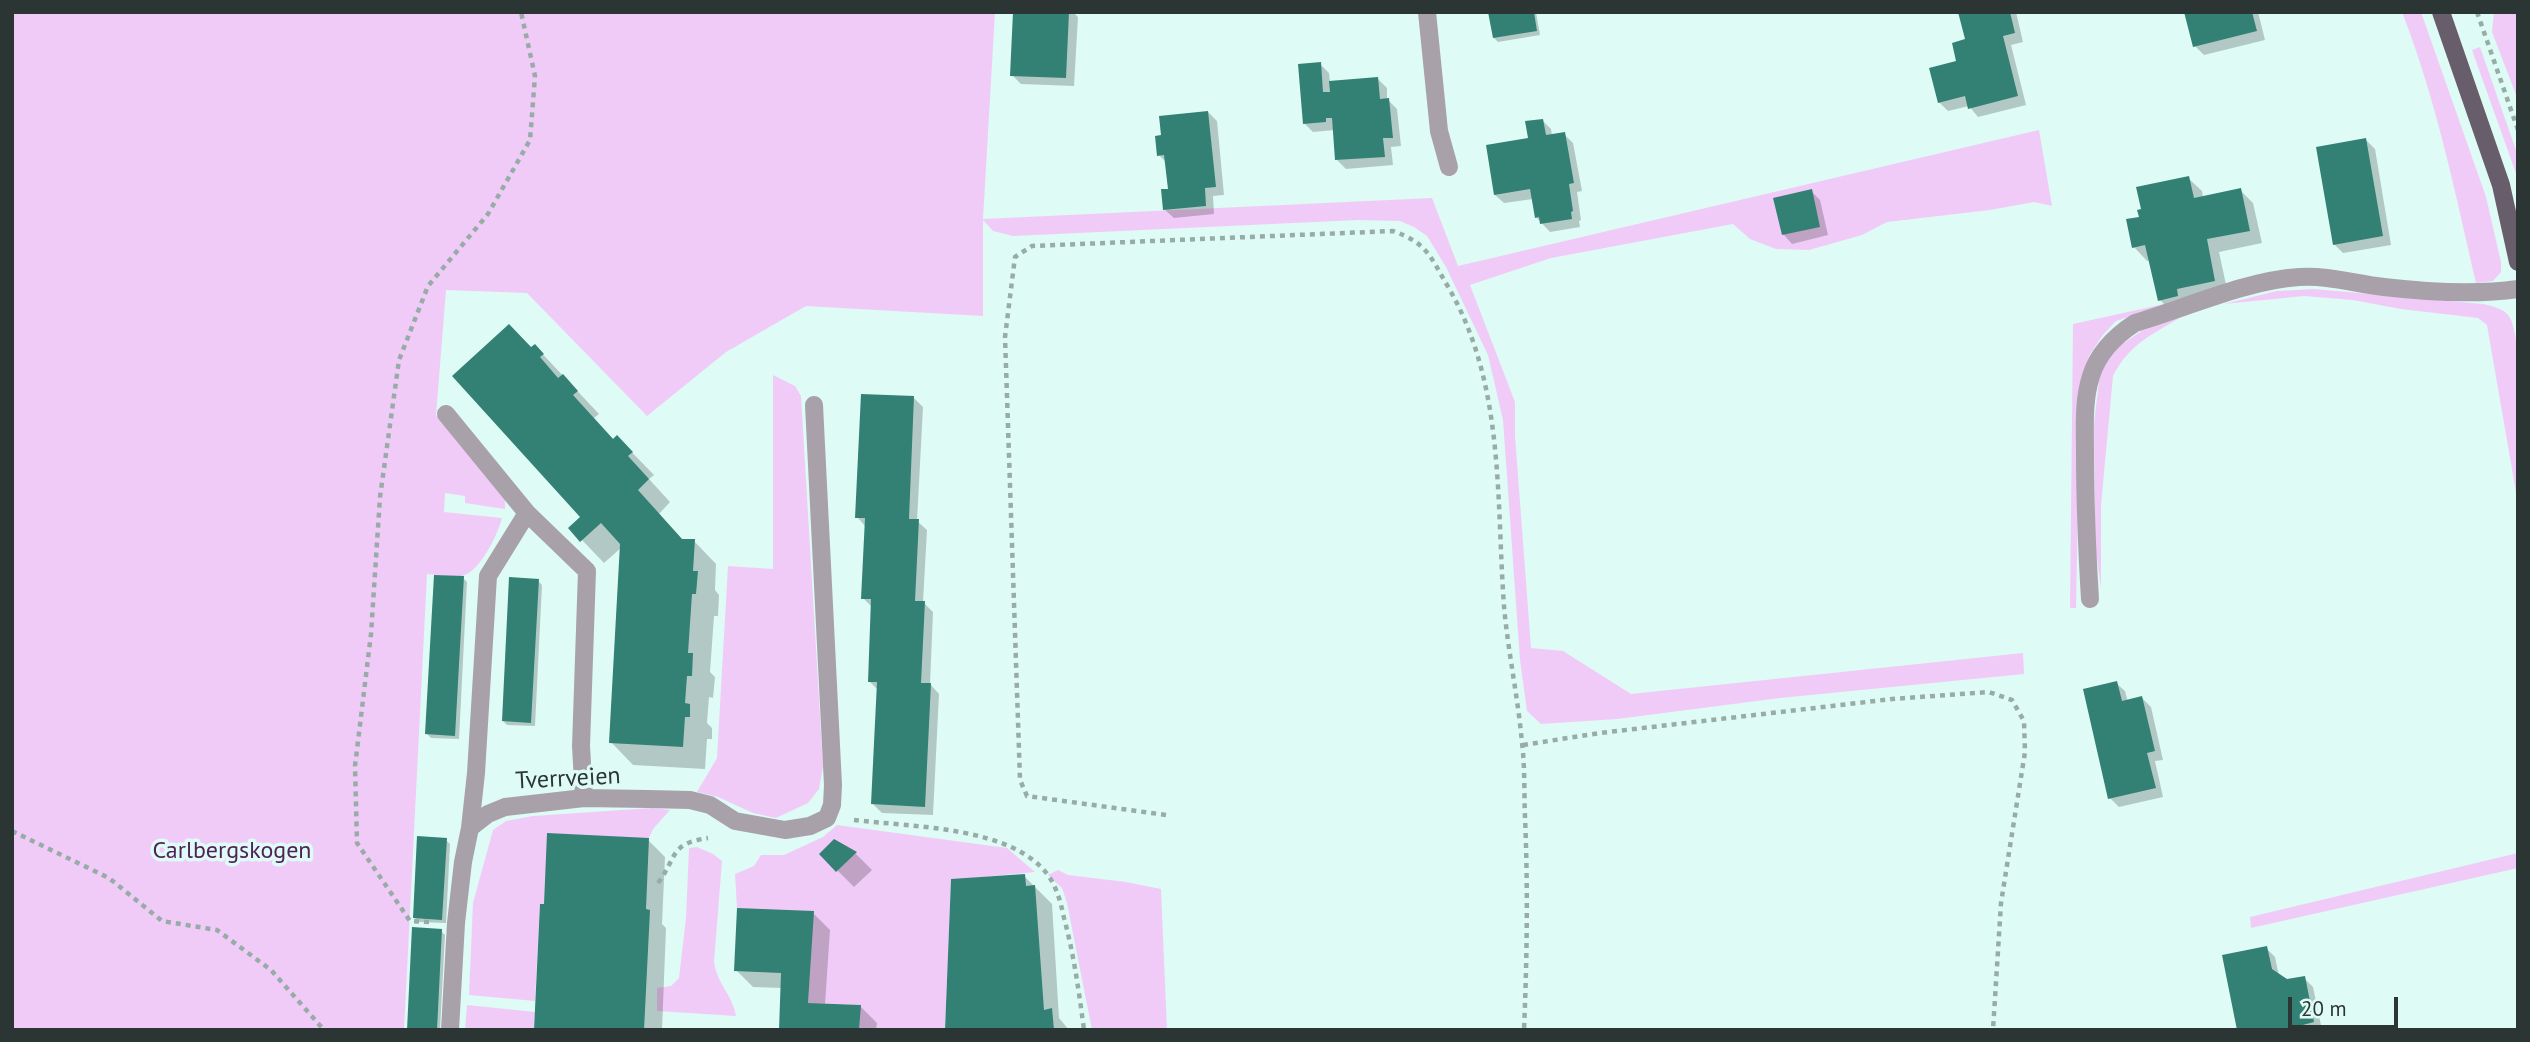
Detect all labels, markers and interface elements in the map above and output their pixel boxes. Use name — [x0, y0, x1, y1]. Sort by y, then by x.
street label: Tverrveien — [515, 762, 621, 796]
park label: Carlbergskogen — [153, 837, 311, 865]
scale bar — [2292, 982, 2402, 1026]
text: 20 m — [2301, 995, 2347, 1022]

